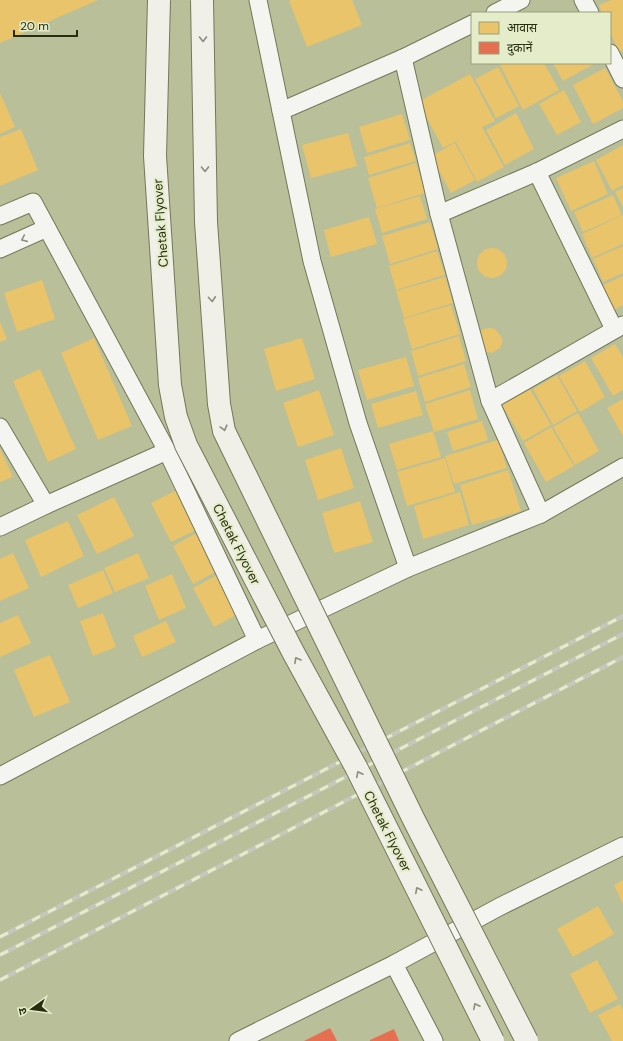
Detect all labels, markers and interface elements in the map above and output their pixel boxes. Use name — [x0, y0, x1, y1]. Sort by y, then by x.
scale bar — [14, 12, 77, 38]
legend — [471, 12, 611, 64]
text: 20 m — [20, 18, 49, 34]
text: आवास — [507, 20, 538, 36]
one-way arrow — [199, 36, 207, 42]
text: दुकानें — [507, 40, 533, 56]
one-way arrow — [201, 166, 209, 172]
street label: Chetak Flyover — [149, 178, 172, 268]
one-way arrow — [20, 234, 28, 242]
one-way arrow — [207, 296, 216, 302]
one-way arrow — [219, 424, 228, 431]
street label: Chetak Flyover — [209, 501, 264, 588]
one-way arrow — [294, 656, 302, 664]
one-way arrow — [356, 771, 364, 778]
street label: Chetak Flyover — [360, 788, 415, 875]
one-way arrow — [415, 887, 423, 894]
north arrow — [12, 989, 52, 1029]
one-way arrow — [473, 1003, 481, 1010]
text: उ — [15, 1006, 30, 1016]

